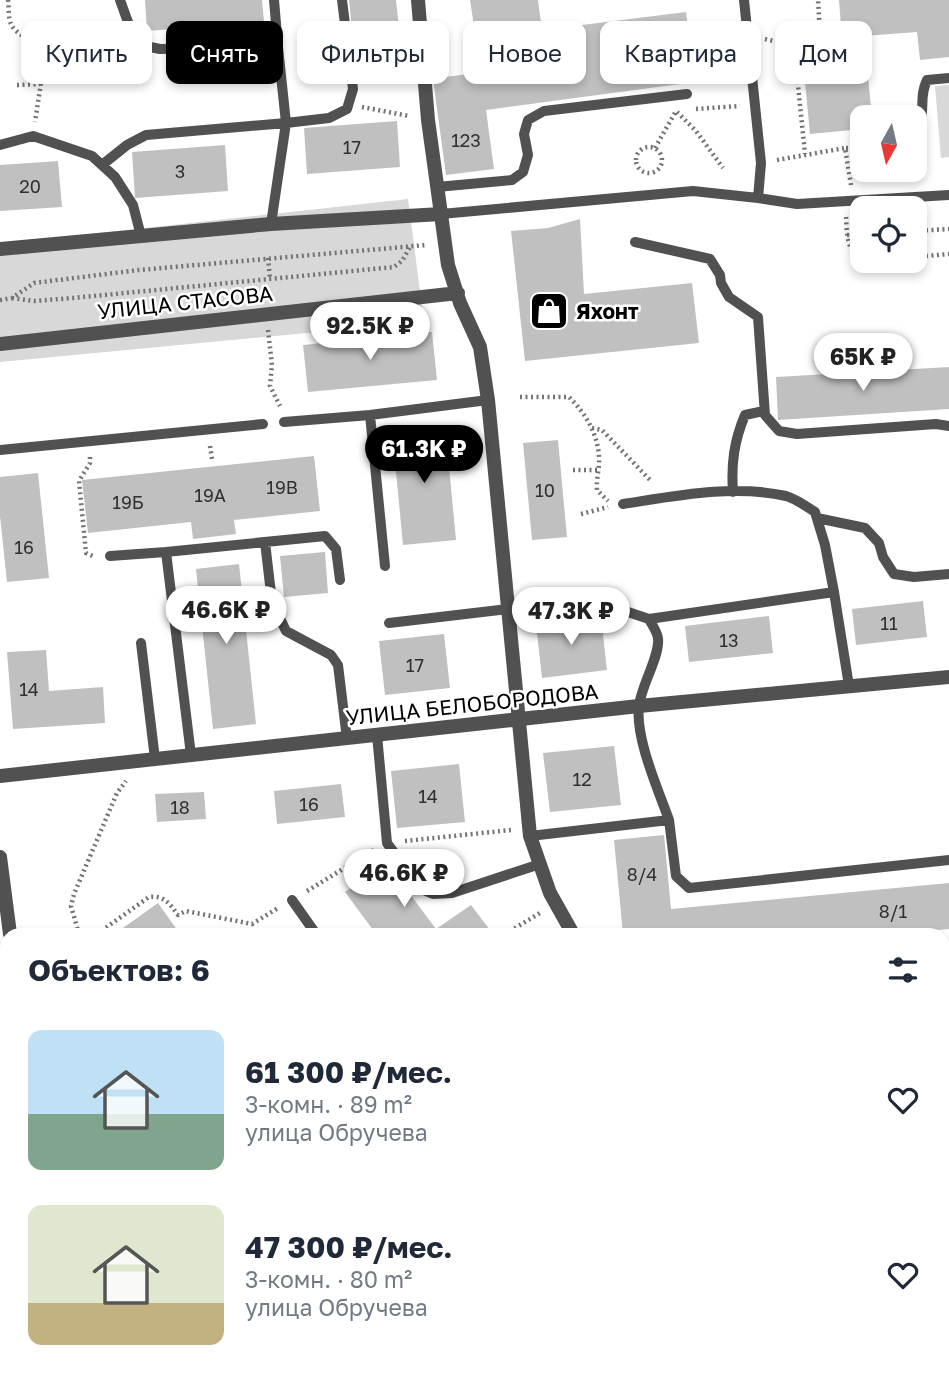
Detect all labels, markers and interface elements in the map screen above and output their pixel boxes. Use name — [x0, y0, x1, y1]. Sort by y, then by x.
chip: Купить — [21, 21, 152, 84]
chip: Снять — [166, 21, 283, 84]
chip: Фильтры — [297, 21, 449, 84]
chip: Новое — [463, 21, 586, 84]
chip: Квартира — [600, 21, 761, 84]
chip: Дом — [775, 21, 872, 84]
north arrow — [850, 105, 928, 182]
map controls — [850, 105, 927, 273]
house number: 123 — [451, 129, 481, 151]
house number: 17 — [343, 136, 361, 158]
house number: 3 — [175, 160, 185, 182]
house number: 20 — [19, 175, 41, 197]
button: locate — [850, 196, 927, 273]
street label: УЛИЦА СТАСОВА — [96, 280, 274, 324]
shop icon: Яхонт — [528, 290, 570, 332]
place label: Яхонт — [576, 298, 639, 324]
pin: 92.5K ₽ — [305, 302, 435, 362]
text: 92.5K ₽ — [326, 311, 414, 339]
pin: 65K ₽ — [814, 334, 912, 393]
text: 65K ₽ — [830, 342, 896, 370]
pin: 61.3K ₽ — [359, 426, 489, 485]
text: 61.3K ₽ — [381, 434, 467, 462]
house number: 19В — [266, 476, 298, 498]
house number: 10 — [535, 479, 555, 501]
house number: 19А — [194, 484, 226, 506]
house number: 19Б — [112, 491, 144, 513]
house number: 16 — [14, 536, 34, 558]
pin: 46.6K ₽ — [161, 586, 291, 646]
pin: 47.3K ₽ — [506, 588, 636, 647]
text: 46.6K ₽ — [182, 595, 270, 623]
text: 47.3K ₽ — [528, 596, 614, 624]
house number: 11 — [880, 612, 898, 634]
house number: 13 — [719, 629, 739, 651]
house number: 17 — [406, 654, 424, 676]
house number: 14 — [19, 678, 39, 700]
street label: УЛИЦА БЕЛОБОРОДОВА — [344, 678, 600, 730]
house number: 12 — [572, 768, 592, 790]
house number: 14 — [418, 785, 438, 807]
house number: 16 — [299, 793, 319, 815]
house number: 18 — [170, 796, 190, 818]
pin: 46.6K ₽ — [339, 850, 469, 909]
text: 46.6K ₽ — [360, 858, 448, 886]
house number: 8/4 — [627, 863, 657, 885]
house number: 8/1 — [879, 900, 907, 922]
icon: filters — [884, 951, 922, 989]
text: Объектов: 6 — [28, 952, 210, 988]
text: 61 300 ₽/мес. — [245, 1054, 452, 1090]
icon: home — [84, 1058, 168, 1142]
icon: heart — [884, 1081, 922, 1119]
text: 3-комн. · 89 m² — [245, 1090, 412, 1118]
text: улица Обручева — [245, 1118, 428, 1146]
text: 47 300 ₽/мес. — [245, 1229, 453, 1265]
icon: home — [84, 1233, 168, 1317]
icon: heart — [884, 1256, 922, 1294]
text: 3-комн. · 80 m² — [245, 1265, 412, 1293]
text: улица Обручева — [245, 1293, 428, 1321]

